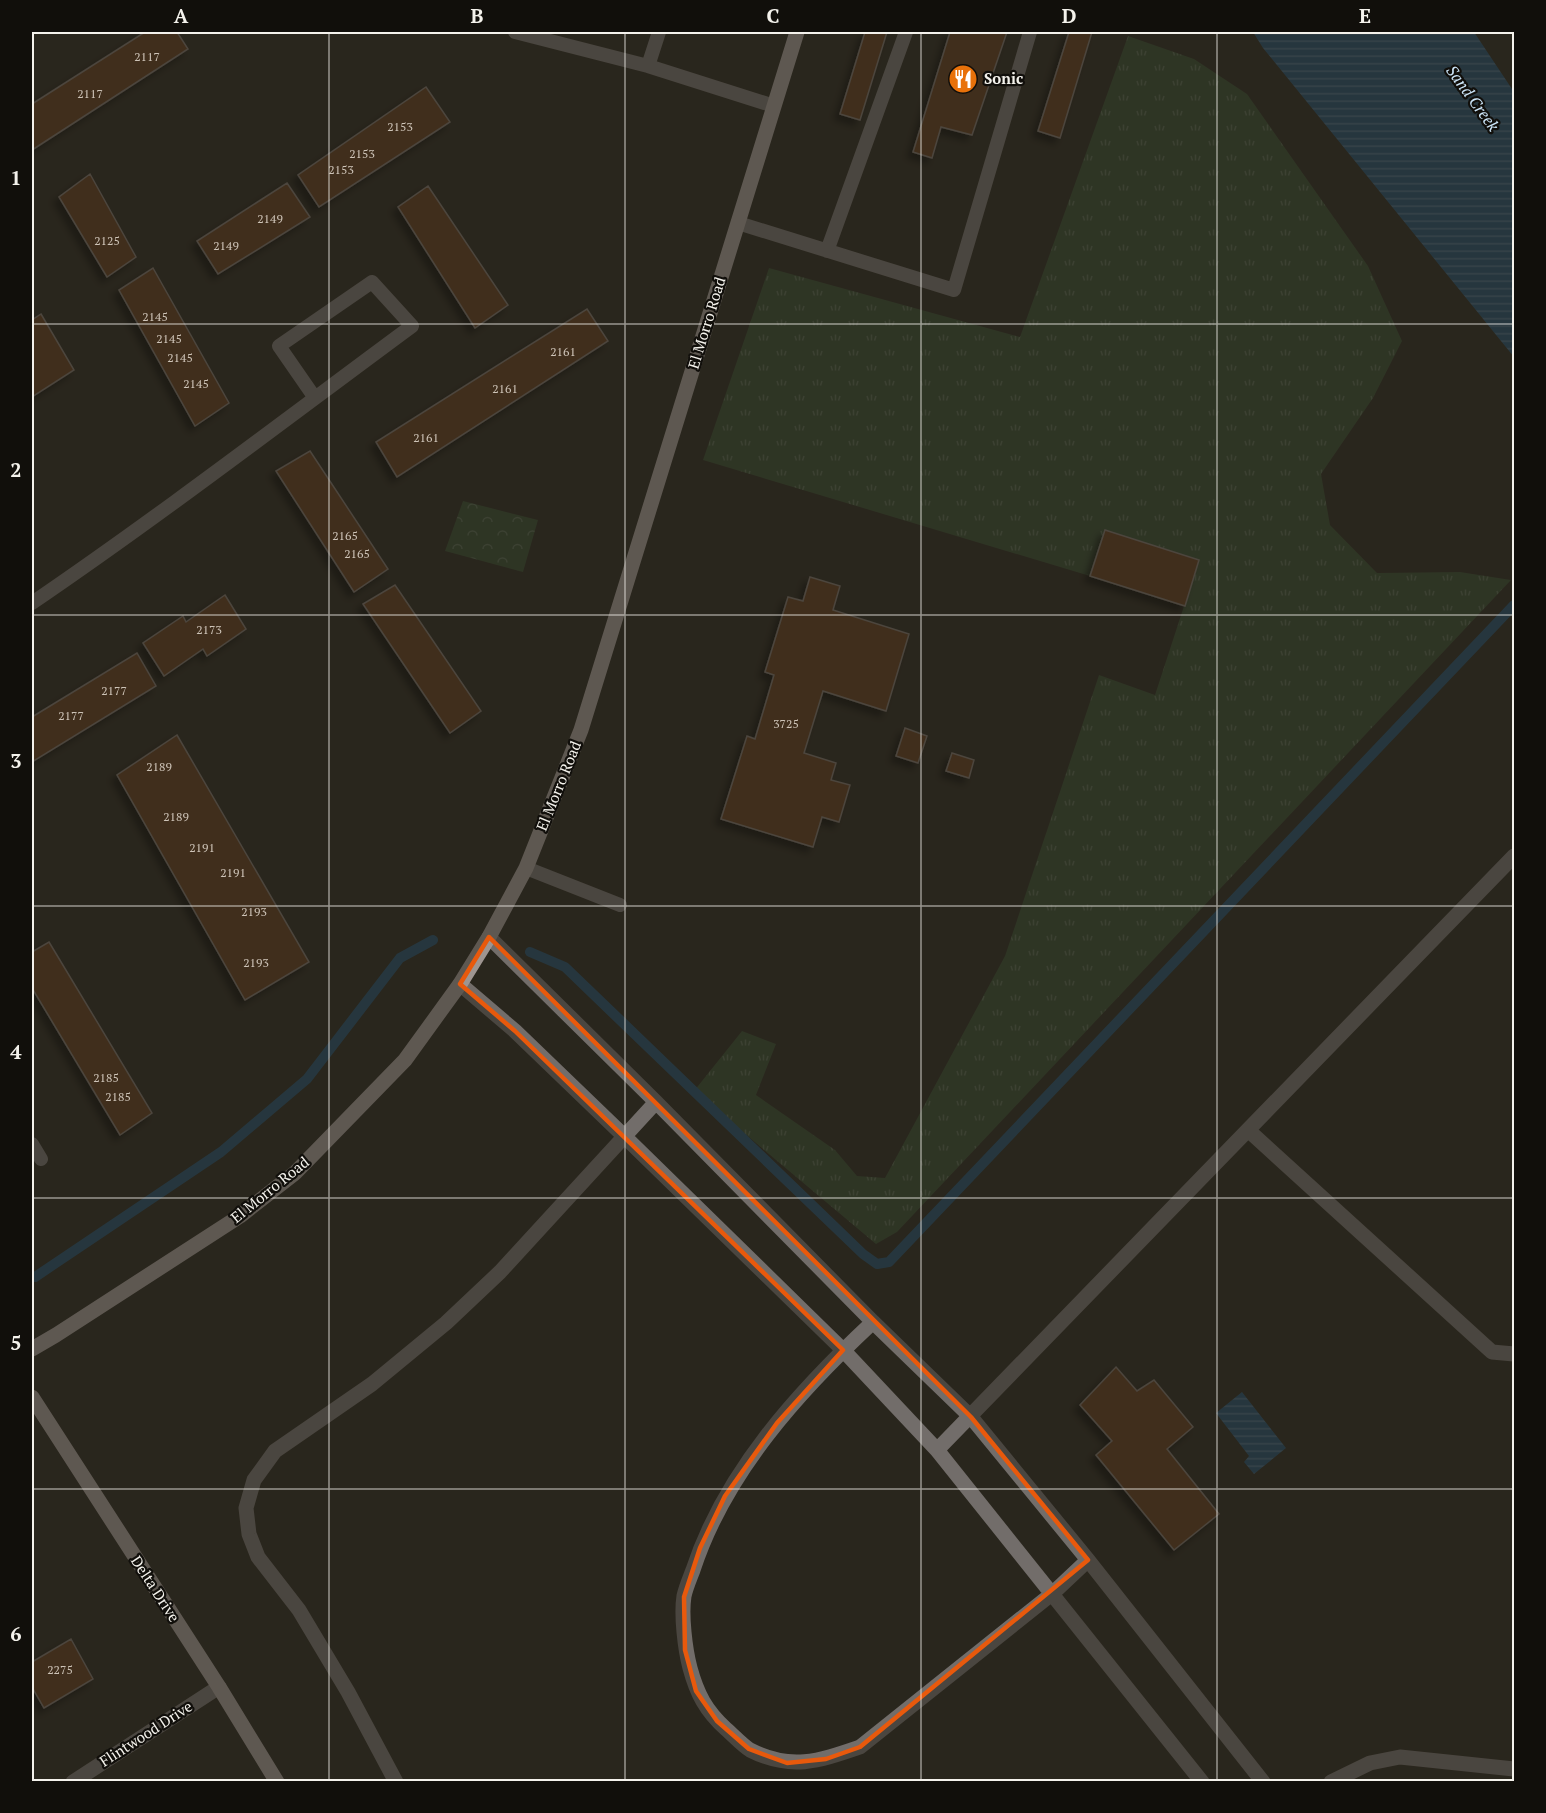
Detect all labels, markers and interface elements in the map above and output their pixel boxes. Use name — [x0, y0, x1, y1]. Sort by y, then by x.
text: A — [174, 2, 189, 29]
text: B — [471, 2, 484, 29]
text: C — [766, 2, 780, 29]
text: D — [1062, 2, 1076, 29]
text: E — [1359, 2, 1371, 29]
house number: 2117 — [134, 49, 160, 64]
water label: Sand Creek — [1442, 60, 1505, 136]
restaurant icon: Sonic — [947, 63, 979, 95]
place label: Sonic — [984, 68, 1023, 88]
house number: 2117 — [77, 86, 103, 101]
house number: 2153 — [387, 119, 413, 134]
house number: 2153 — [349, 146, 375, 161]
house number: 2153 — [328, 162, 354, 177]
text: 1 — [10, 164, 22, 191]
house number: 2149 — [257, 211, 283, 226]
house number: 2125 — [94, 233, 120, 248]
house number: 2149 — [213, 238, 239, 253]
street label: El Morro Road — [683, 274, 730, 371]
house number: 2145 — [142, 309, 168, 324]
house number: 2145 — [156, 331, 182, 346]
house number: 2161 — [550, 344, 576, 359]
house number: 2145 — [167, 350, 193, 365]
house number: 2145 — [183, 376, 209, 391]
house number: 2161 — [492, 381, 518, 396]
house number: 2161 — [413, 430, 439, 445]
text: 2 — [10, 456, 22, 483]
house number: 2165 — [332, 528, 358, 543]
house number: 2165 — [344, 546, 370, 561]
house number: 2173 — [196, 622, 222, 637]
house number: 2177 — [101, 683, 127, 698]
house number: 2177 — [58, 708, 84, 723]
house number: 3725 — [773, 716, 799, 731]
street label: El Morro Road — [531, 738, 585, 833]
text: 3 — [10, 747, 22, 774]
house number: 2189 — [146, 759, 172, 774]
house number: 2189 — [163, 809, 189, 824]
house number: 2191 — [189, 840, 215, 855]
house number: 2191 — [220, 865, 246, 880]
house number: 2193 — [241, 904, 267, 919]
house number: 2193 — [243, 955, 269, 970]
text: 4 — [10, 1038, 22, 1065]
house number: 2185 — [93, 1070, 119, 1085]
house number: 2185 — [105, 1089, 131, 1104]
street label: El Morro Road — [226, 1152, 313, 1227]
text: 5 — [10, 1329, 22, 1356]
street label: Delta Drive — [127, 1551, 185, 1625]
text: 6 — [10, 1620, 22, 1647]
house number: 2275 — [47, 1662, 73, 1677]
street label: Flintwood Drive — [95, 1696, 196, 1771]

